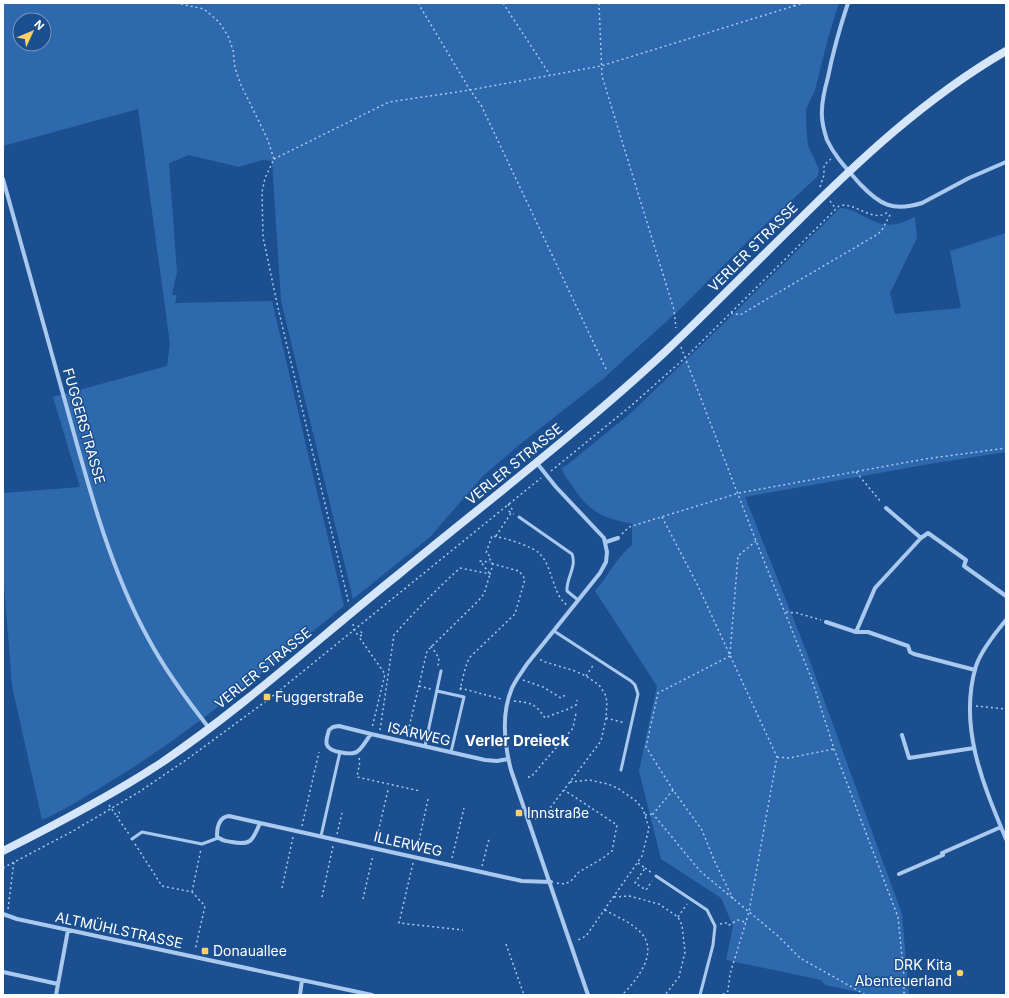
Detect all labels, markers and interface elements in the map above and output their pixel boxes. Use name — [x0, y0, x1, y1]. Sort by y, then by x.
north arrow — [12, 12, 52, 52]
text: N — [31, 17, 47, 33]
street label: VERLER STRASSE — [704, 198, 801, 295]
street label: FUGGERSTRASSE — [60, 366, 109, 486]
street label: VERLER STRASSE — [462, 419, 565, 508]
street label: VERLER STRASSE — [211, 623, 314, 712]
place label: Fuggerstraße — [275, 688, 364, 705]
marker: Fuggerstraße — [262, 692, 272, 702]
street label: ISARWEG — [386, 718, 452, 749]
district label: Verler Dreieck — [465, 731, 569, 750]
place label: Innstraße — [527, 804, 589, 821]
marker: Innstraße — [514, 808, 524, 818]
street label: ILLERWEG — [372, 827, 444, 860]
street label: ALTMÜHLSTRASSE — [54, 908, 184, 951]
place label: Donauallee — [213, 942, 287, 959]
marker: Donauallee — [200, 946, 210, 956]
place label: DRK Kita Abenteuerland — [855, 956, 952, 989]
marker: DRK Kita Abenteuerland — [955, 968, 965, 978]

